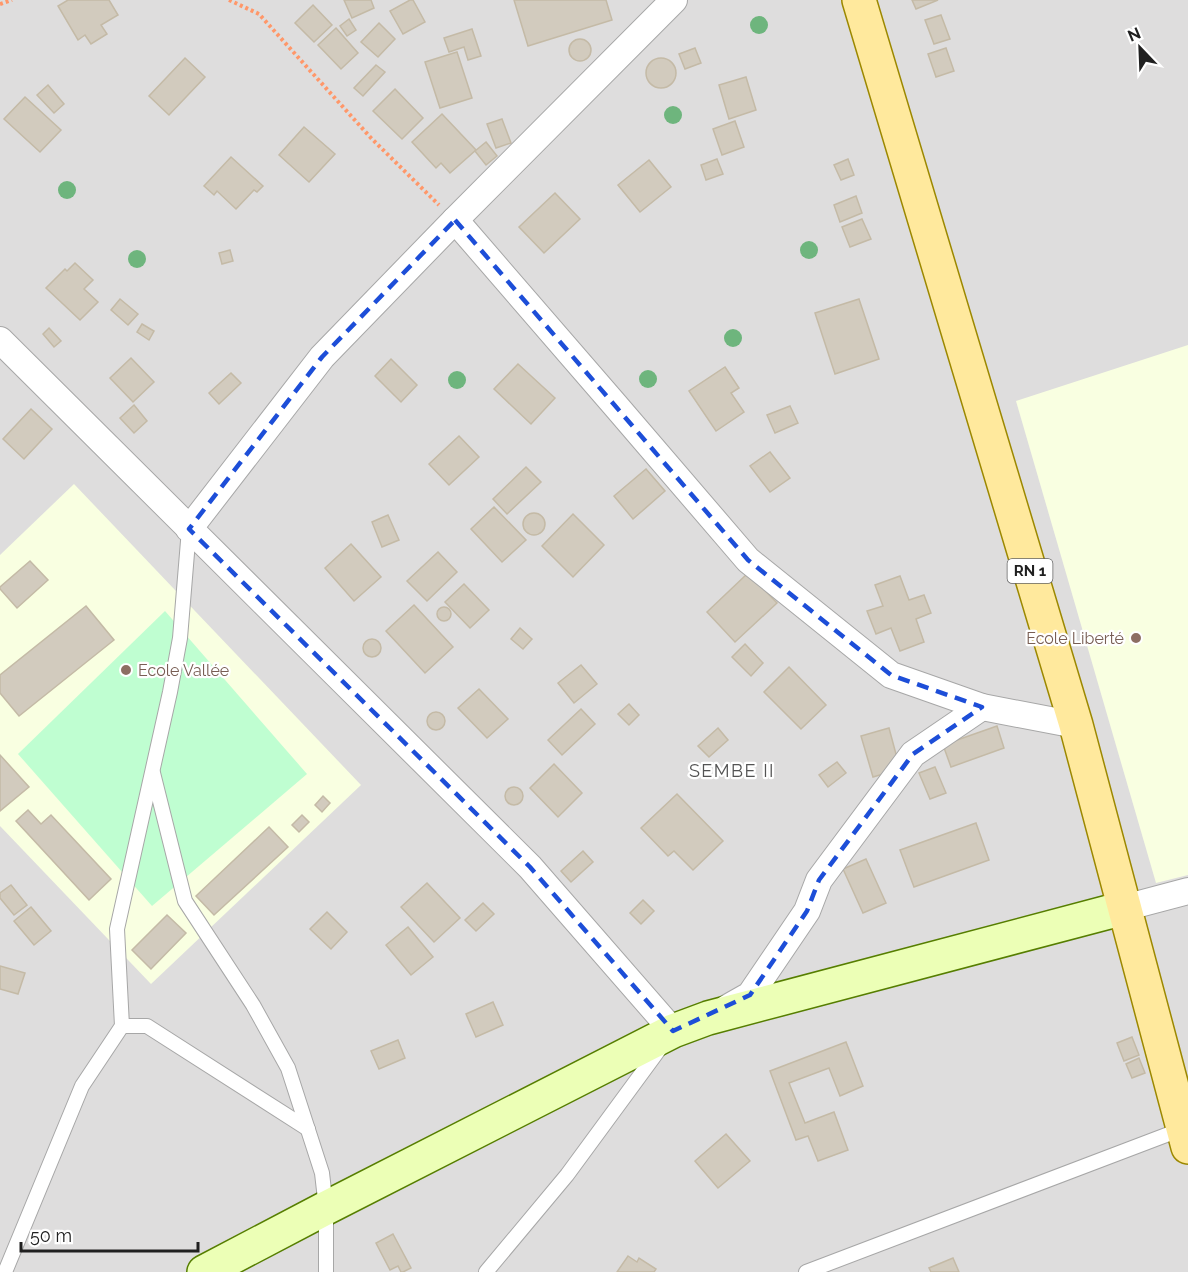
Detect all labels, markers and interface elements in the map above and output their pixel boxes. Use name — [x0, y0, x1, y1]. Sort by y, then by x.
north arrow — [1110, 18, 1170, 78]
text: N — [1125, 24, 1144, 46]
road number: RN 1 — [1008, 559, 1052, 583]
place label: Ecole Liberté — [1026, 629, 1124, 648]
marker: Ecole Liberté — [1129, 631, 1143, 645]
place label: Ecole Vallée — [138, 661, 229, 680]
marker: Ecole Vallée — [119, 663, 133, 677]
district label: SEMBE II — [689, 760, 775, 781]
scale bar — [21, 1215, 198, 1253]
text: 50 m — [30, 1225, 72, 1246]

